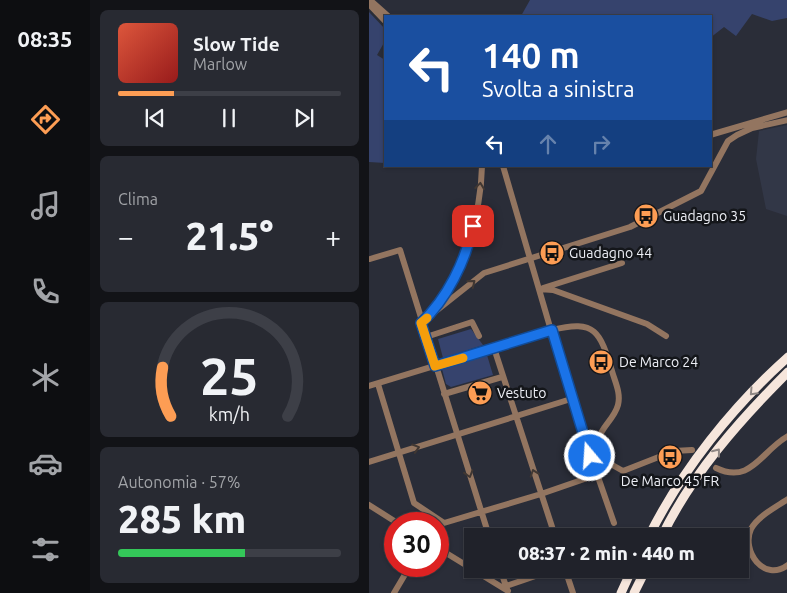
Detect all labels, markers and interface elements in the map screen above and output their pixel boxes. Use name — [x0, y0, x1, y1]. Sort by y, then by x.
text: 08:35 — [17, 26, 73, 51]
text: Slow Tide — [193, 33, 280, 55]
icon: left — [399, 35, 464, 100]
text: 140 m — [482, 35, 580, 75]
text: Marlow — [193, 55, 247, 73]
text: Svolta a sinistra — [482, 76, 635, 101]
icon: directions — [28, 102, 63, 137]
icon: previous — [141, 104, 169, 132]
icon: pause — [215, 104, 243, 132]
icon: next — [290, 104, 318, 132]
icon: left — [481, 130, 509, 158]
icon: ahead — [534, 130, 562, 158]
icon: right — [587, 130, 615, 158]
one-way arrow — [474, 181, 485, 189]
icon: music — [28, 188, 63, 223]
text: Clima — [118, 190, 158, 208]
bus stop icon: Guadagno 35 — [633, 203, 659, 229]
pin — [452, 205, 494, 247]
place label: Guadagno 35 — [663, 208, 746, 224]
icon: arrive — [459, 212, 487, 240]
text: 21.5° — [186, 215, 273, 257]
text: − — [118, 221, 134, 252]
text: + — [325, 221, 341, 252]
bus stop icon: Guadagno 44 — [539, 240, 565, 266]
place label: Guadagno 44 — [569, 245, 652, 261]
icon: phone — [28, 274, 63, 309]
one-way arrow — [466, 280, 475, 288]
text: 25 — [200, 347, 259, 405]
bus stop icon: De Marco 24 — [588, 349, 614, 375]
place label: De Marco 24 — [619, 354, 698, 370]
icon: climate — [28, 360, 63, 395]
supermarket icon: Vestuto — [467, 380, 493, 406]
place label: Vestuto — [497, 385, 546, 401]
one-way arrow — [750, 386, 759, 395]
text: km/h — [209, 404, 250, 424]
position arrow — [563, 429, 615, 481]
one-way arrow — [411, 444, 419, 454]
bus stop icon: De Marco 45 FR — [657, 444, 683, 470]
icon: car — [28, 446, 63, 481]
one-way arrow — [711, 448, 720, 457]
one-way arrow — [464, 470, 474, 478]
one-way arrow — [530, 470, 540, 478]
text: Autonomia · 57% — [118, 473, 240, 491]
place label: De Marco 45 FR — [621, 473, 719, 489]
text: 285 km — [118, 498, 246, 540]
speed limit sign: 30 — [384, 512, 449, 577]
icon: filters — [28, 532, 63, 567]
text: 08:37 · 2 min · 440 m — [518, 542, 695, 564]

